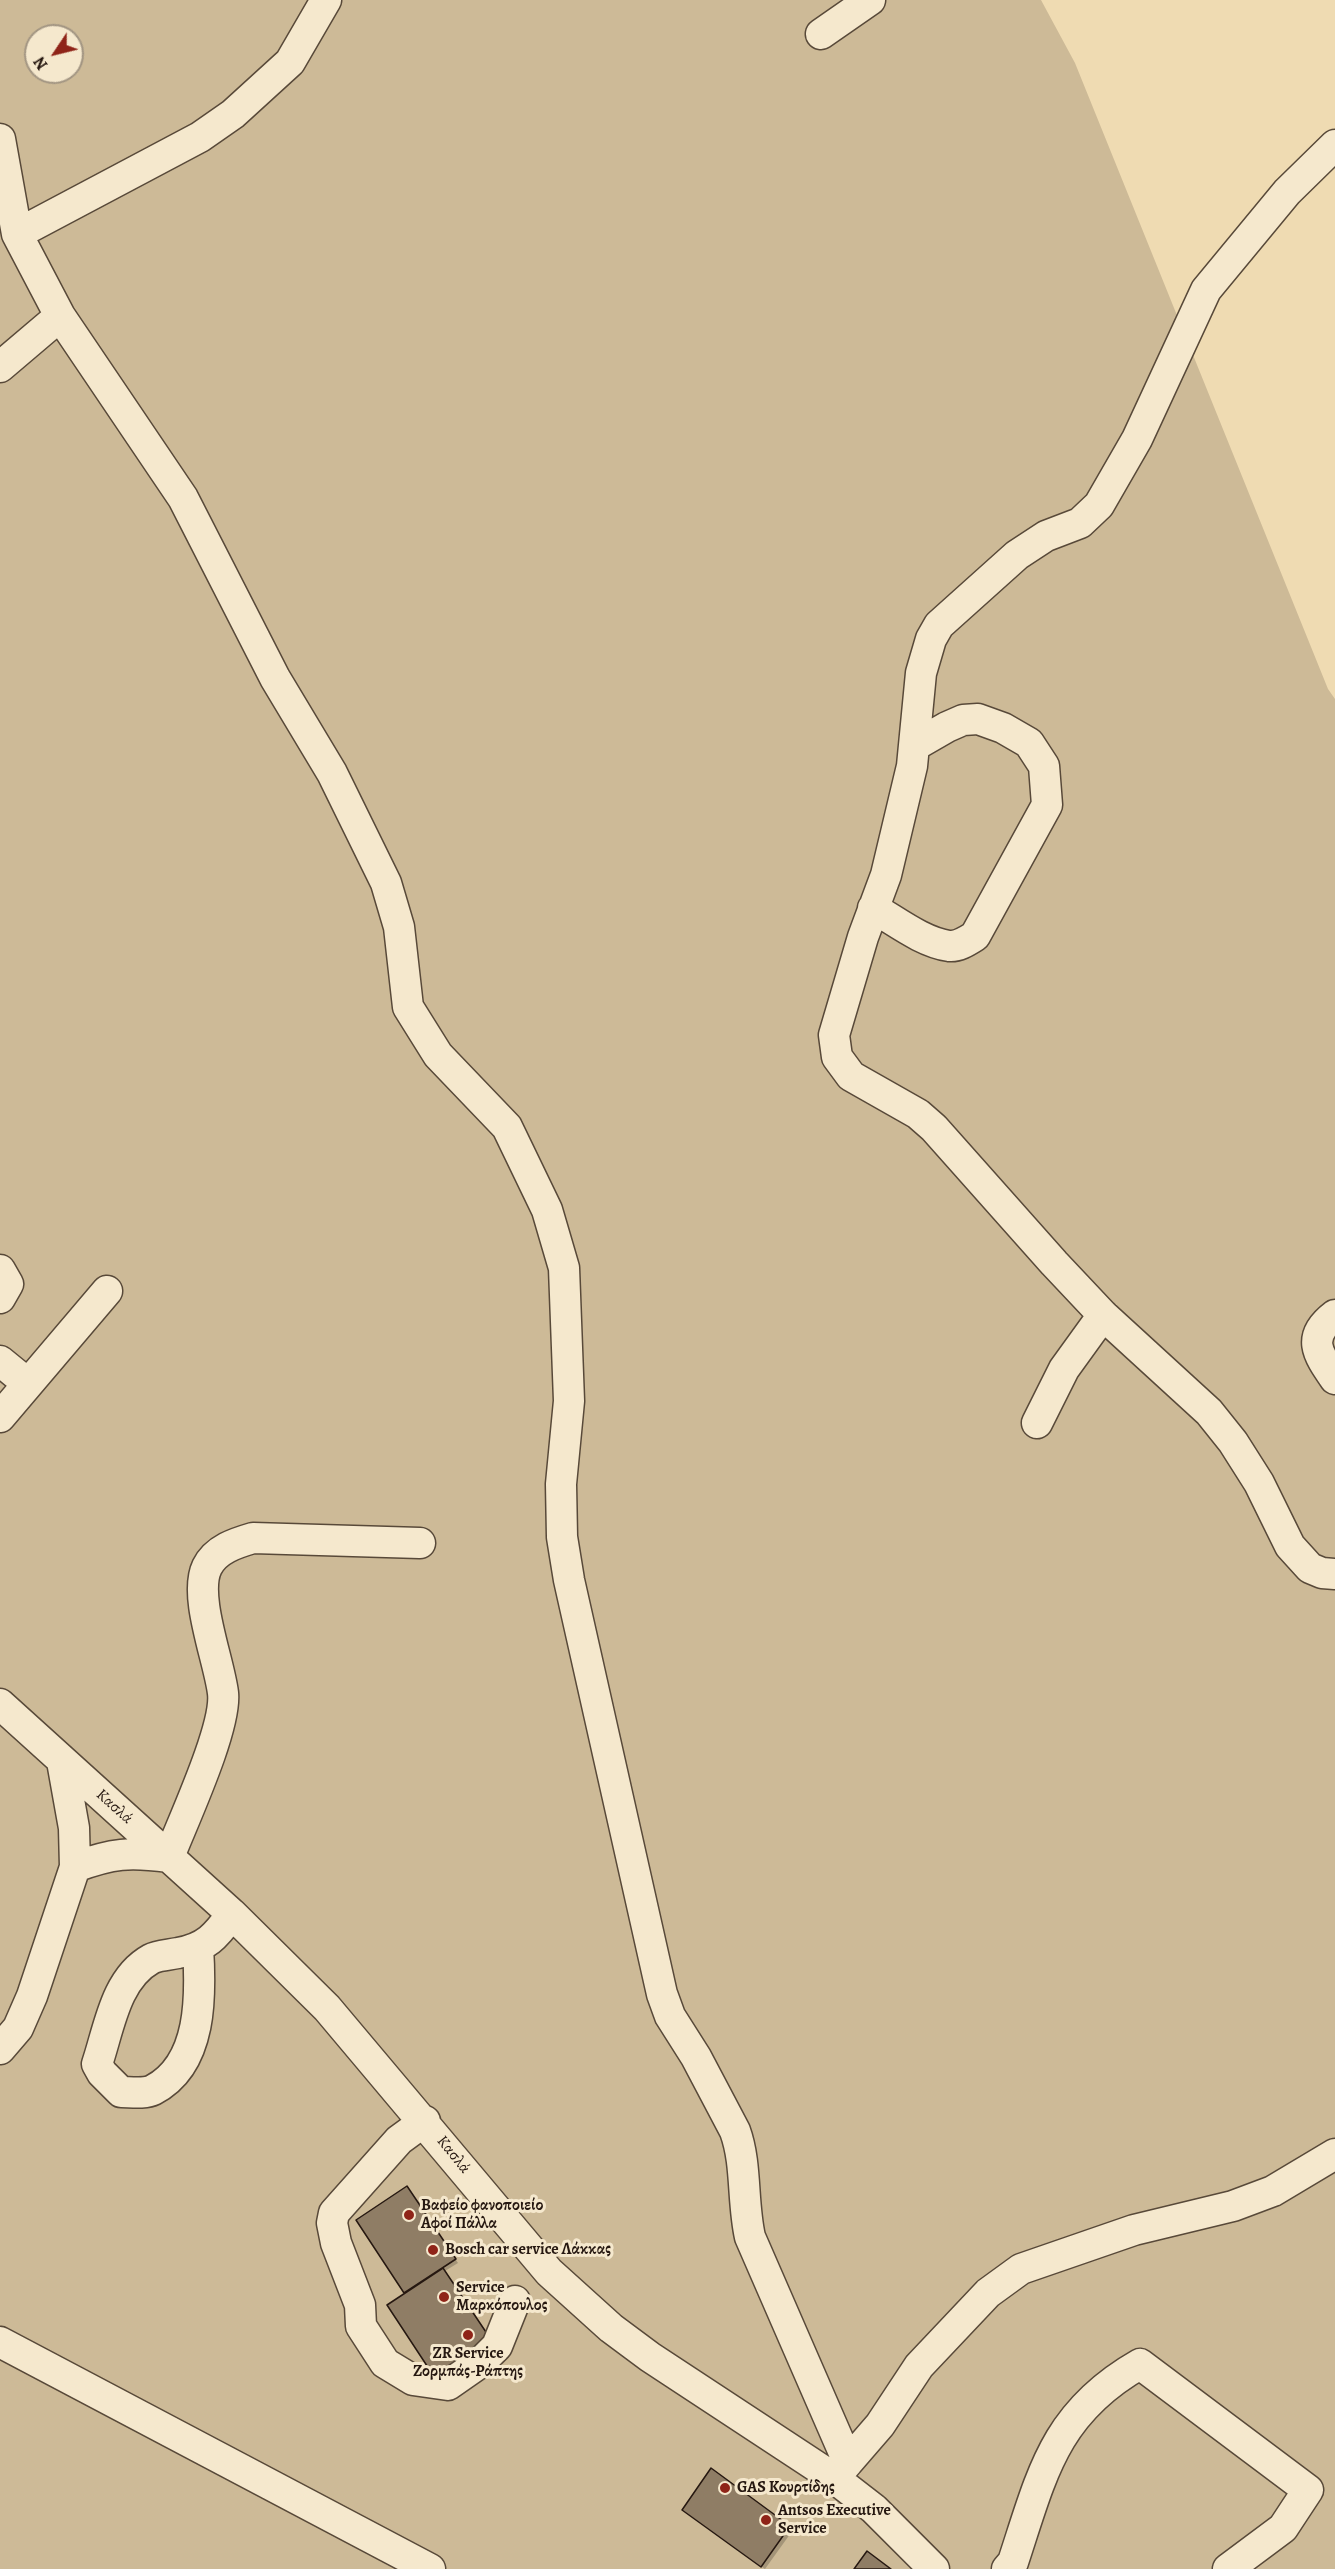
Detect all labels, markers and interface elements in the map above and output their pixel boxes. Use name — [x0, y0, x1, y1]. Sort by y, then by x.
north arrow — [24, 24, 84, 84]
text: N — [29, 52, 53, 74]
street label: Κασλά — [92, 1785, 136, 1829]
street label: Κασλά — [432, 2132, 474, 2178]
place label: Βαφείο φανοποιείο Αφοί Πάλλα — [421, 2196, 543, 2234]
marker: Βαφείο φανοποιείο Αφοί Πάλλα — [402, 2208, 416, 2222]
place label: Bosch car service Λάκκας — [445, 2240, 611, 2260]
marker: Bosch car service Λάκκας — [426, 2243, 440, 2257]
place label: Service Μαρκόπουλος — [456, 2278, 547, 2316]
marker: Service Μαρκόπουλος — [437, 2290, 451, 2304]
marker: ZR Service Ζορμπάς-Ράπτης — [461, 2328, 475, 2342]
place label: ZR Service Ζορμπάς-Ράπτης — [413, 2344, 523, 2382]
place label: GAS Κουρτίδης — [737, 2478, 835, 2498]
marker: GAS Κουρτίδης — [718, 2481, 732, 2495]
place label: Antsos Executive Service — [778, 2501, 891, 2539]
marker: Antsos Executive Service — [759, 2513, 773, 2527]

